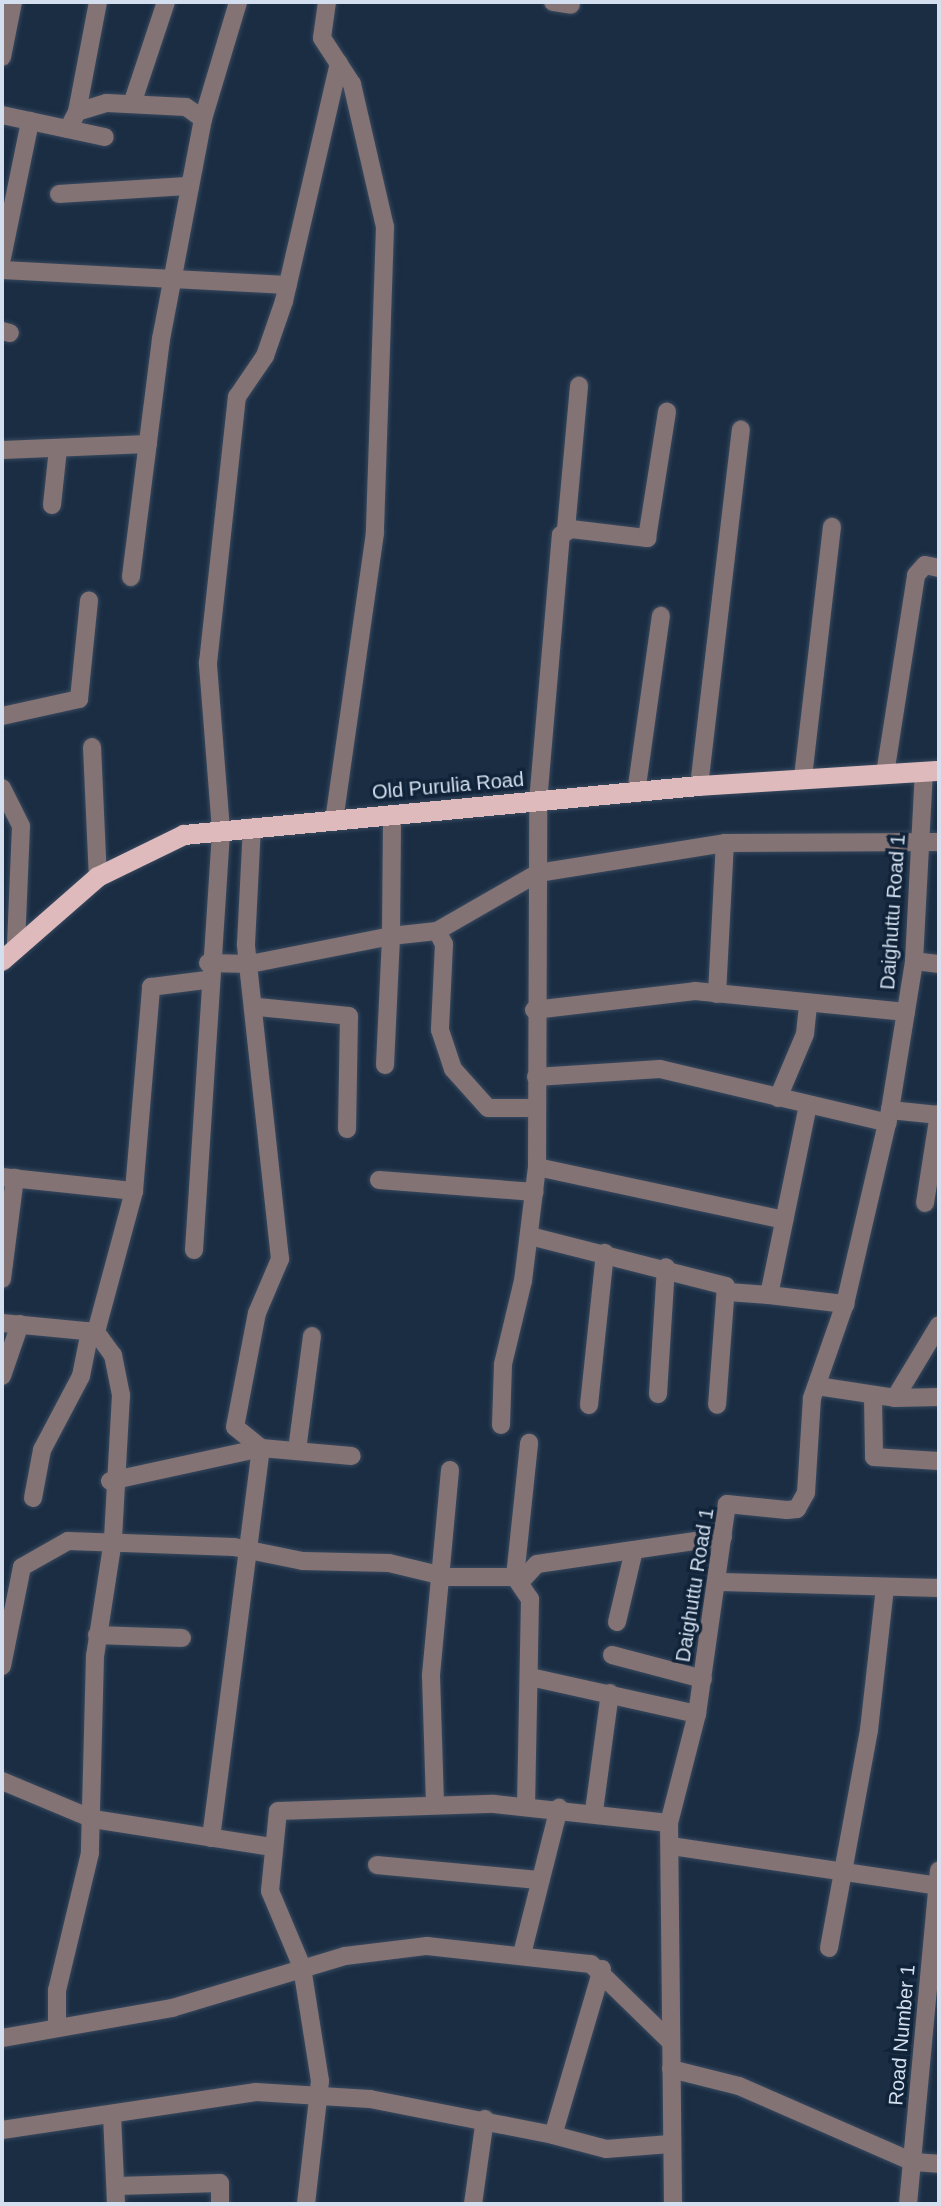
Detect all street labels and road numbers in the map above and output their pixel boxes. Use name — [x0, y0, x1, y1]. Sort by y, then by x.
street label: Old Purulia Road — [371, 767, 525, 805]
street label: Daighuttu Road 1 — [876, 834, 910, 990]
street label: Daighuttu Road 1 — [671, 1506, 719, 1664]
street label: Road Number 1 — [884, 1964, 920, 2106]

